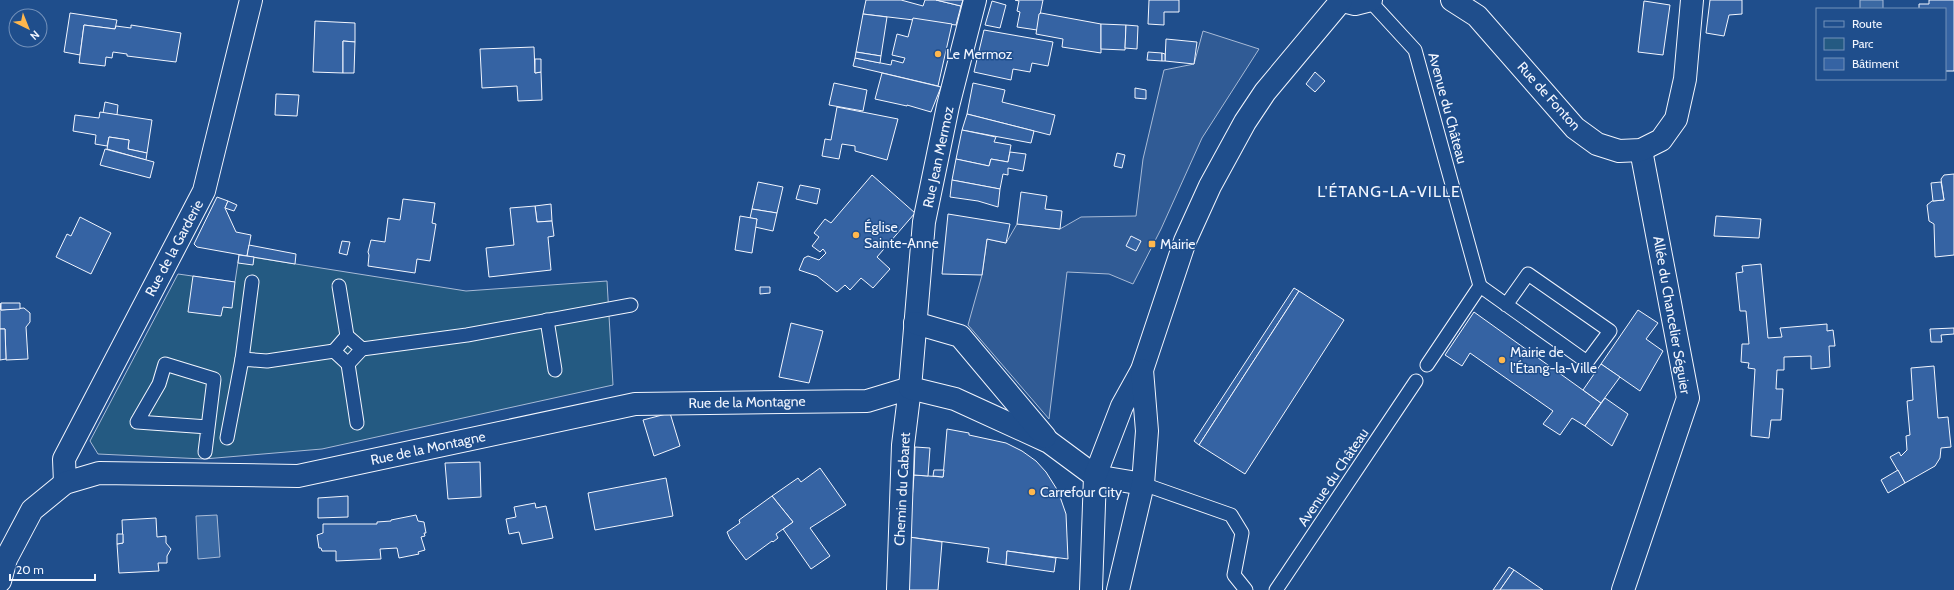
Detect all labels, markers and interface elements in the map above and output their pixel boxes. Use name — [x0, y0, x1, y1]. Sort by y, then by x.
north arrow — [8, 8, 48, 48]
legend — [1816, 8, 1946, 80]
text: Route — [1852, 16, 1882, 31]
text: N — [27, 28, 42, 43]
text: Parc — [1852, 36, 1874, 51]
place label: Le Mermoz — [946, 45, 1013, 63]
marker: Le Mermoz — [933, 49, 943, 59]
street label: Avenue du Château — [1424, 50, 1472, 166]
text: Bâtiment — [1852, 56, 1899, 71]
street label: Rue de Fonton — [1513, 58, 1585, 134]
street label: Rue Jean Mermoz — [918, 104, 958, 209]
district label: L'ÉTANG-LA-VILLE — [1317, 182, 1461, 201]
street label: Rue de la Garderie — [141, 197, 207, 299]
place label: Église Sainte-Anne — [864, 218, 939, 252]
marker: Église Sainte-Anne — [851, 230, 861, 240]
place label: Mairie — [1160, 235, 1196, 253]
street label: Allée du Chancelier Séguier — [1649, 235, 1695, 396]
marker: Mairie — [1147, 239, 1157, 249]
place label: Mairie de l'Étang-la-Ville — [1510, 343, 1597, 377]
marker: Mairie de l'Étang-la-Ville — [1497, 355, 1507, 365]
street label: Rue de la Montagne — [688, 392, 806, 412]
street label: Avenue du Château — [1294, 425, 1372, 529]
street label: Rue de la Montagne — [369, 427, 487, 469]
street label: Chemin du Cabaret — [890, 431, 914, 546]
place label: Carrefour City — [1040, 483, 1122, 501]
marker: Carrefour City — [1027, 487, 1037, 497]
scale bar — [10, 556, 95, 582]
text: 20 m — [16, 562, 44, 577]

